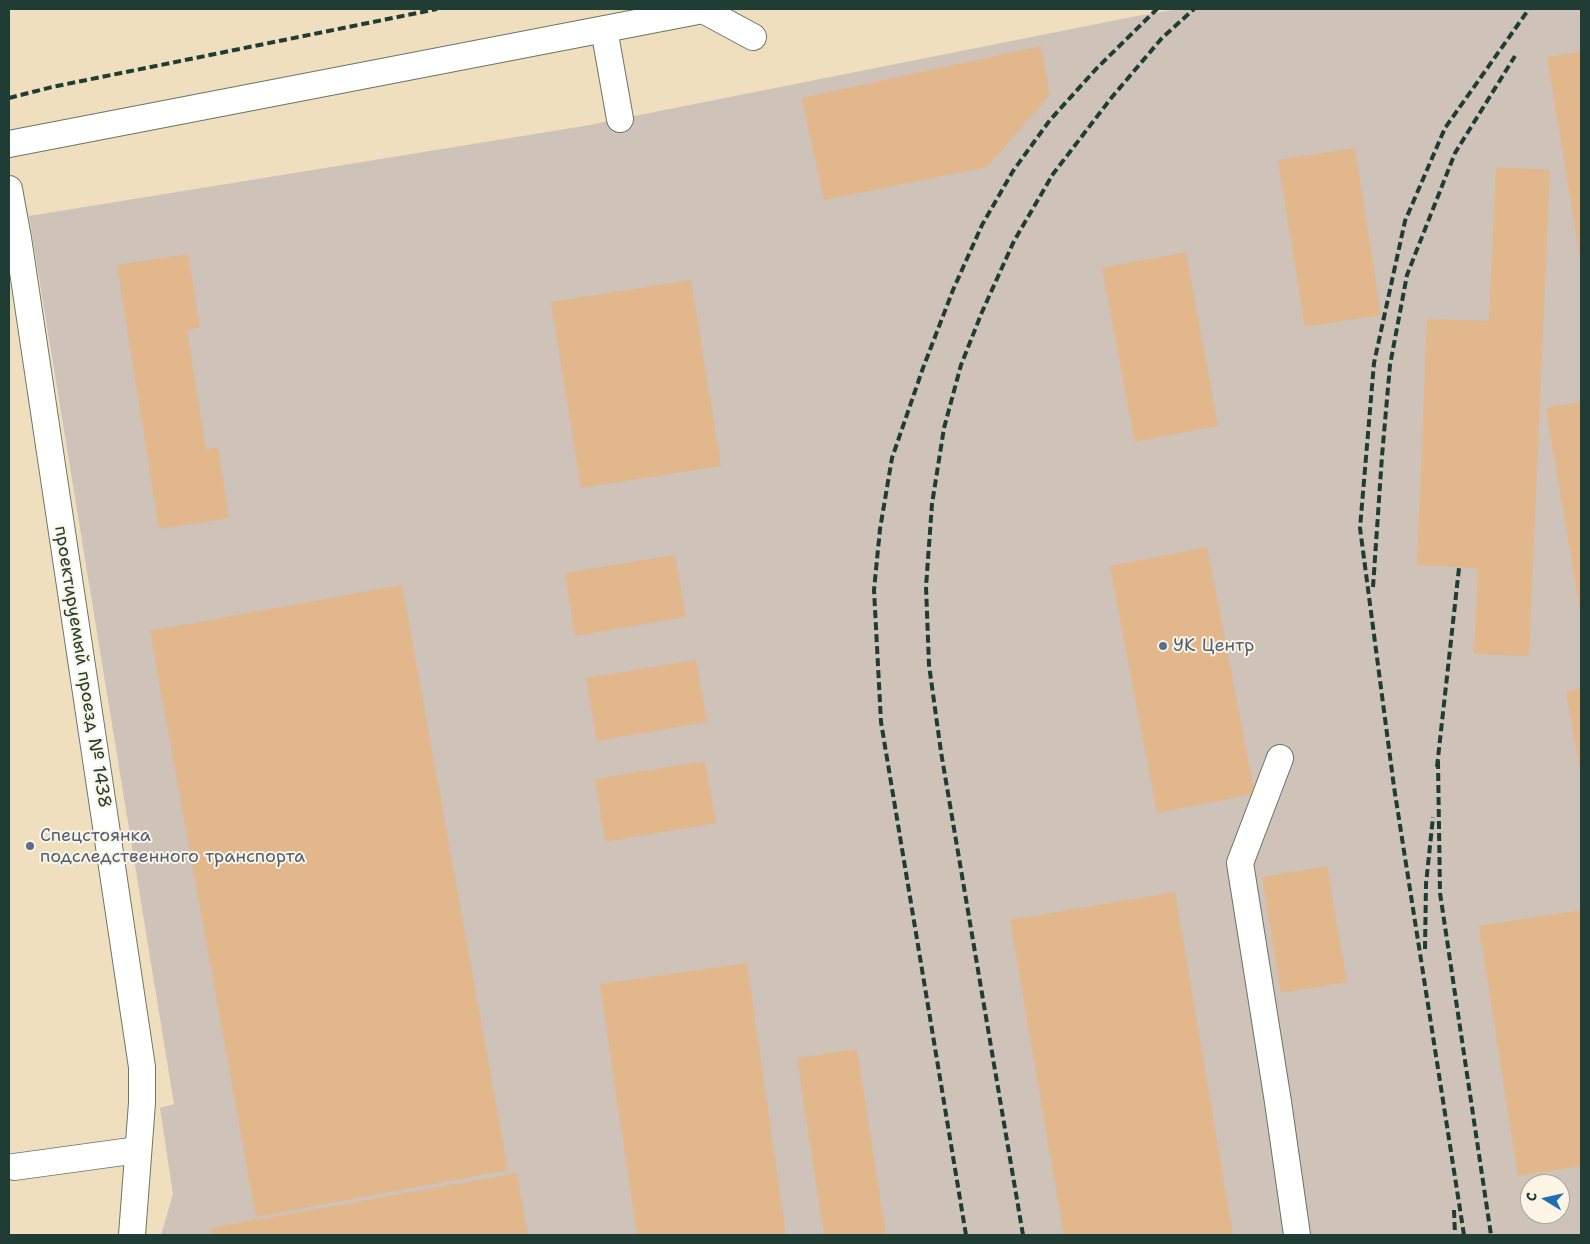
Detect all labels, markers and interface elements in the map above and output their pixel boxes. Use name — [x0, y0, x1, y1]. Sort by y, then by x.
street label: проектируемый проезд № 1438 — [49, 524, 115, 810]
place label: УК Центр — [1173, 635, 1254, 657]
marker: УК Центр — [1157, 640, 1169, 652]
place label: Спецстоянка подследственного транспорта — [40, 825, 305, 868]
marker: Спецстоянка подследственного транспорта — [24, 840, 36, 852]
north arrow — [1520, 1174, 1570, 1224]
text: С — [1522, 1191, 1541, 1202]

